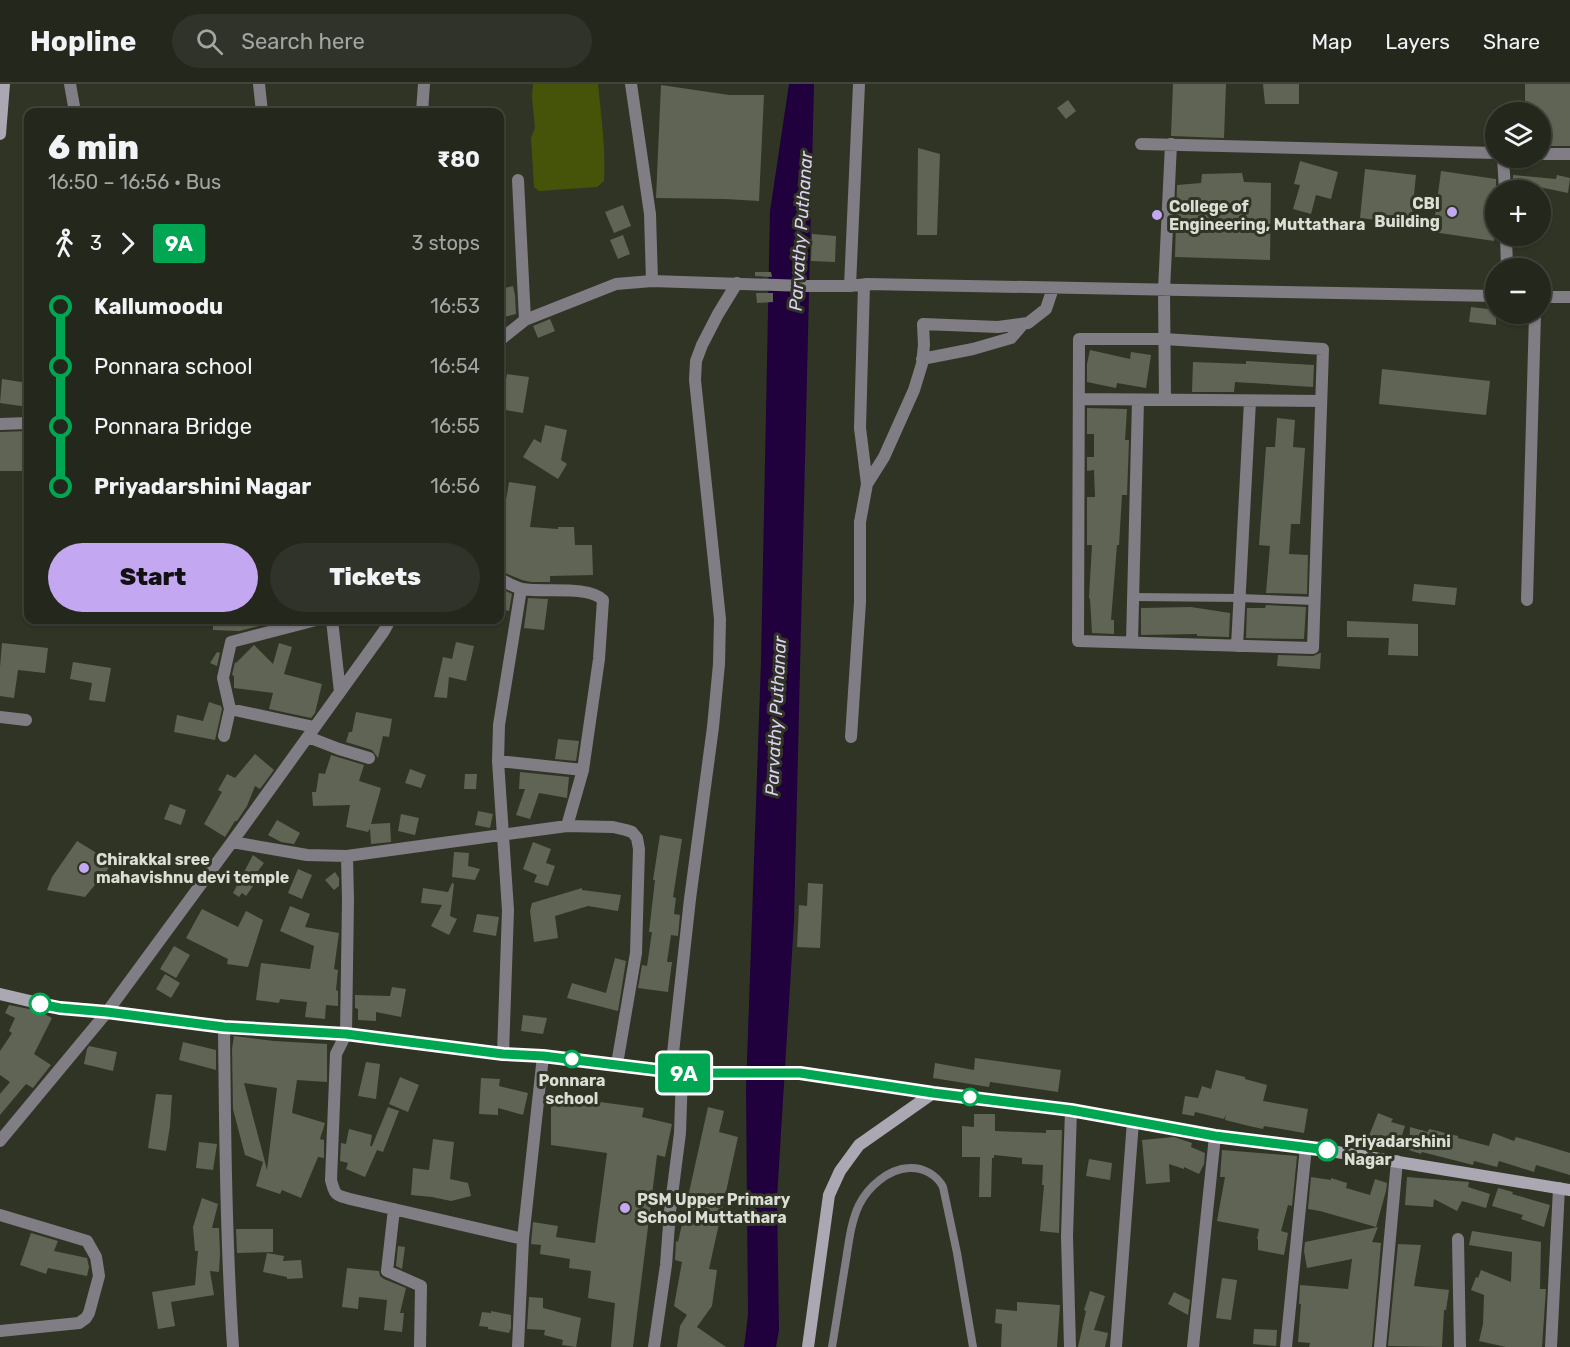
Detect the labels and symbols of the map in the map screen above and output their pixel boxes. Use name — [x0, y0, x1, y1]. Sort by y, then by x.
water label: Parvathy Puthanar — [784, 149, 818, 312]
place label: CBI Building — [1374, 194, 1440, 231]
place label: College of Engineering, Muttathara — [1169, 197, 1365, 234]
marker: CBI Building — [1445, 205, 1459, 219]
marker: College of Engineering, Muttathara — [1150, 208, 1164, 222]
water label: Parvathy Puthanar — [761, 634, 791, 797]
place label: Chirakkal sree mahavishnu devi temple — [96, 850, 289, 887]
marker: Chirakkal sree mahavishnu devi temple — [77, 861, 91, 875]
unlabelled marker — [29, 993, 51, 1015]
marker: Ponnara school — [563, 1050, 581, 1068]
line badge: 9A — [657, 1054, 711, 1092]
place label: Ponnara school — [538, 1071, 606, 1108]
unlabelled marker — [961, 1088, 979, 1106]
place label: Priyadarshini Nagar — [1344, 1132, 1451, 1169]
marker: Priyadarshini Nagar — [1316, 1139, 1338, 1161]
place label: PSM Upper Primary School Muttathara — [637, 1190, 791, 1227]
marker: PSM Upper Primary School Muttathara — [618, 1201, 632, 1215]

